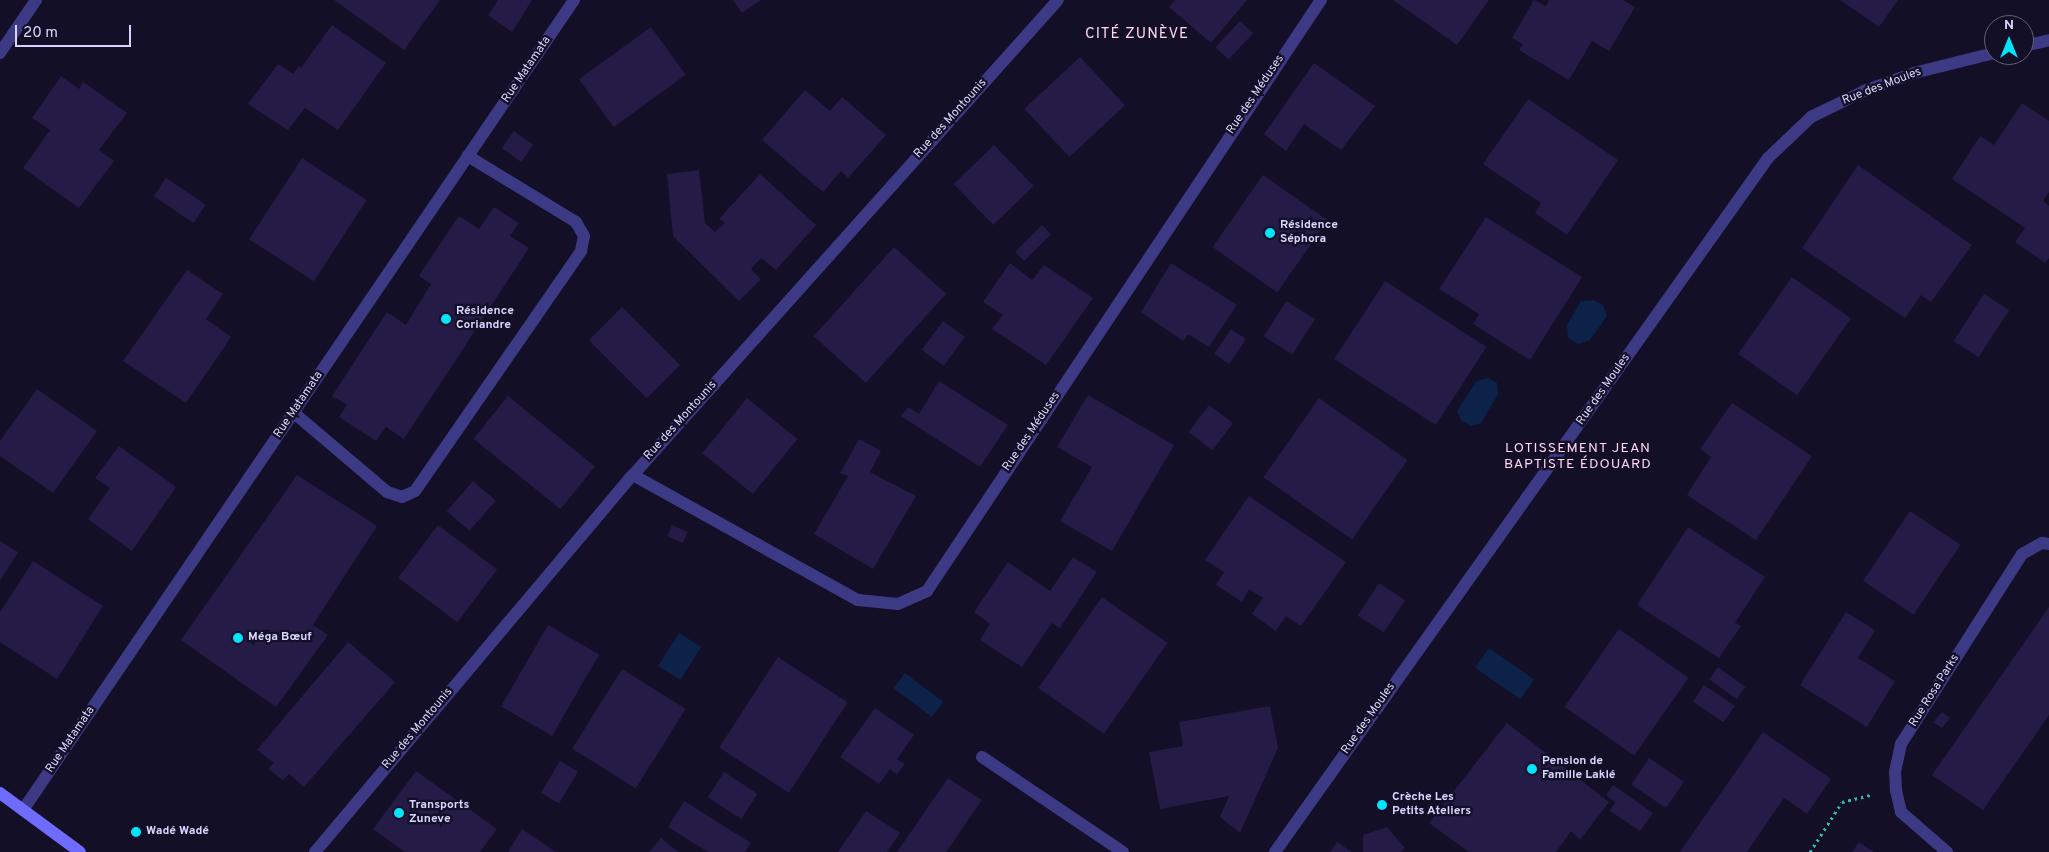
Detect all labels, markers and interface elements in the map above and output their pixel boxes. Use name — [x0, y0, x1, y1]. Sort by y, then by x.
scale bar — [18, 15, 134, 47]
north arrow — [1984, 15, 2034, 65]
text: N — [2004, 17, 2014, 34]
text: 20 m — [23, 24, 58, 43]
district label: CITÉ ZUNÈVE — [1084, 26, 1190, 44]
street label: Rue Matamata — [499, 34, 555, 106]
street label: Rue des Méduses — [1224, 53, 1288, 137]
street label: Rue des Moules — [1840, 65, 1924, 109]
street label: Rue des Montounis — [912, 76, 990, 162]
place label: Résidence Séphora — [1280, 219, 1338, 247]
marker: Résidence Séphora — [1264, 227, 1276, 239]
place label: Résidence Coriandre — [456, 305, 514, 333]
marker: Résidence Coriandre — [440, 313, 452, 325]
street label: Rue des Moules — [1574, 352, 1634, 428]
street label: Rue Matamata — [271, 369, 327, 441]
street label: Rue des Montounis — [642, 378, 720, 464]
street label: Rue des Méduses — [1000, 390, 1064, 474]
district label: LOTISSEMENT JEAN BAPTISTE ÉDOUARD — [1502, 441, 1654, 474]
place label: Méga Bœuf — [248, 631, 312, 645]
marker: Méga Bœuf — [232, 632, 244, 644]
street label: Rue Rosa Parks — [1907, 652, 1963, 730]
street label: Rue des Moules — [1339, 681, 1399, 757]
street label: Rue des Montounis — [380, 685, 456, 773]
street label: Rue Matamata — [43, 704, 99, 776]
place label: Pension de Famille Laklé — [1542, 755, 1616, 783]
marker: Pension de Famille Laklé — [1526, 763, 1538, 775]
place label: Crèche Les Petits Ateliers — [1392, 791, 1472, 819]
place label: Transports Zuneve — [409, 799, 469, 827]
marker: Crèche Les Petits Ateliers — [1376, 799, 1388, 811]
marker: Transports Zuneve — [393, 807, 405, 819]
place label: Wadé Wadé — [146, 825, 209, 839]
marker: Wadé Wadé — [130, 826, 142, 838]

